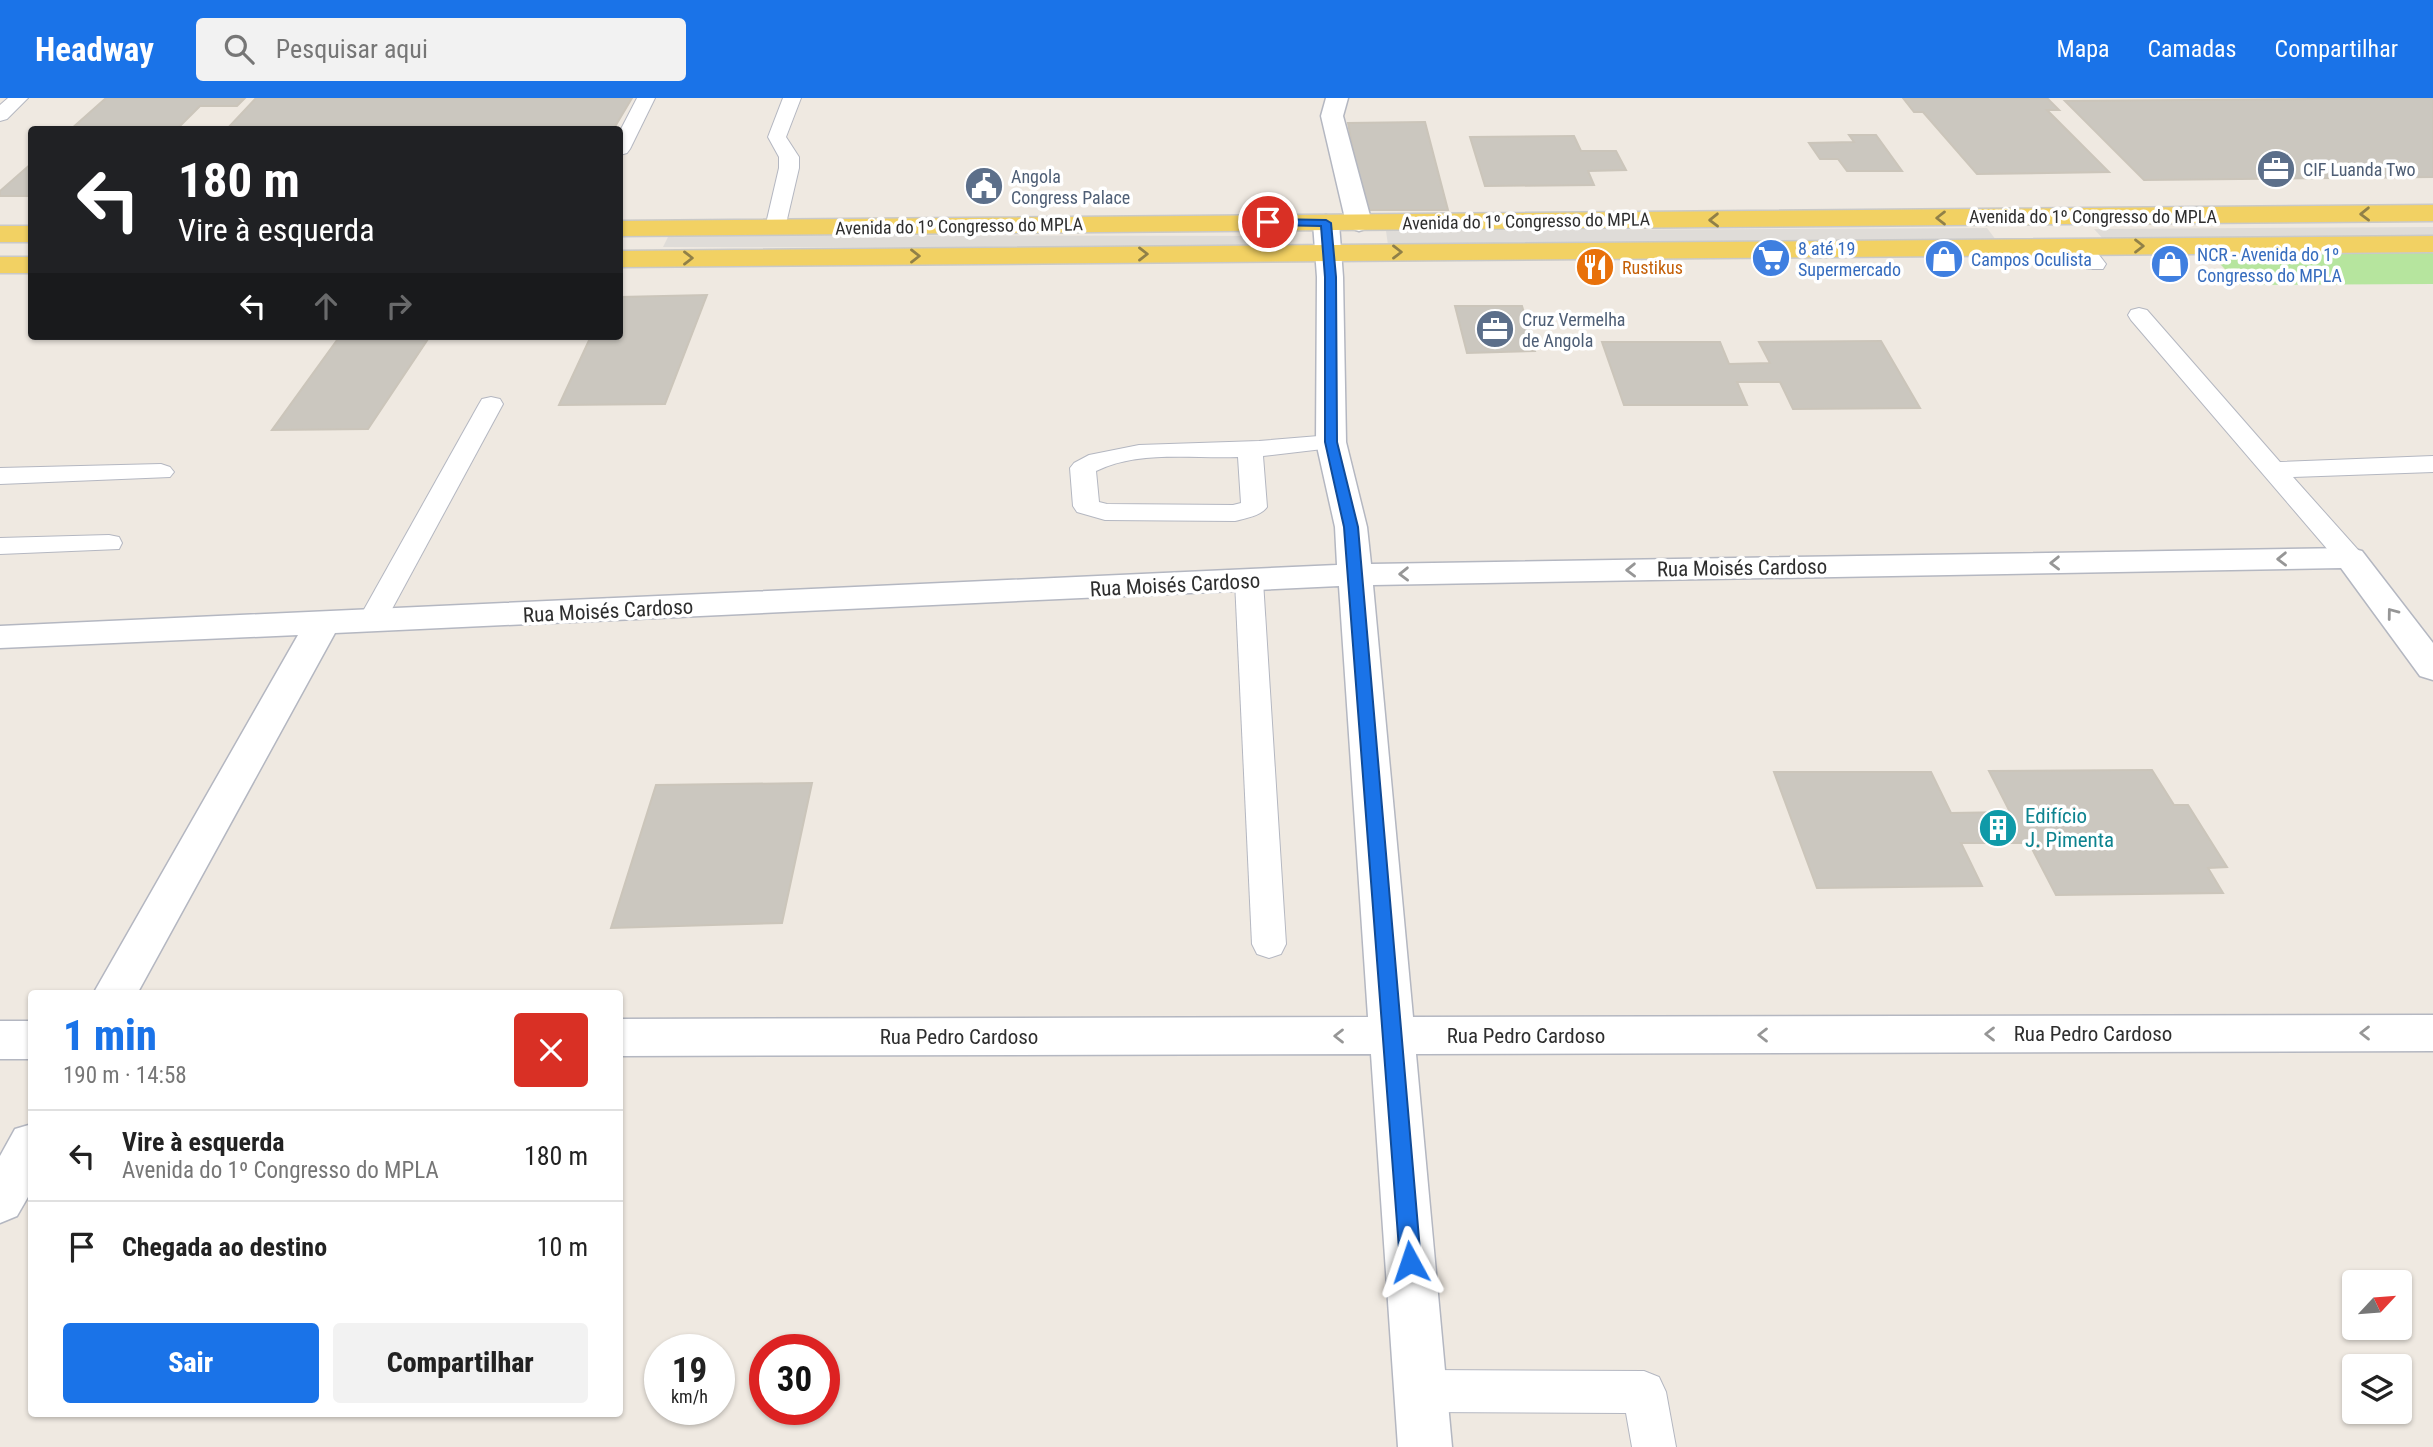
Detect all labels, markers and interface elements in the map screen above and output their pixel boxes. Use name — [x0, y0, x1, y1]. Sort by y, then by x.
search box — [196, 18, 686, 81]
text: Headway — [35, 30, 154, 69]
icon: search — [220, 30, 258, 68]
text: Pesquisar aqui — [276, 34, 428, 64]
text: Mapa — [2057, 35, 2110, 63]
text: Camadas — [2148, 35, 2237, 63]
text: Compartilhar — [2275, 35, 2398, 63]
office icon: CIF Luanda Two — [2255, 148, 2297, 190]
text: 180 m — [178, 152, 300, 209]
icon: left — [63, 154, 154, 245]
place label: CIF Luanda Two — [2303, 159, 2416, 180]
public building icon: Angola Congress Palace — [963, 165, 1005, 207]
place label: Angola Congress Palace — [1011, 166, 1130, 208]
pin — [1238, 192, 1298, 252]
icon: arrive — [1249, 203, 1287, 241]
street label: Avenida do 1º Congresso do MPLA — [1969, 206, 2218, 227]
one-way arrow — [2359, 206, 2370, 222]
street label: Avenida do 1º Congresso do MPLA — [1402, 208, 1651, 234]
one-way arrow — [1936, 210, 1946, 226]
text: Vire à esquerda — [178, 211, 374, 249]
one-way arrow — [1708, 212, 1719, 228]
street label: Avenida do 1º Congresso do MPLA — [835, 213, 1084, 239]
supermarket icon: 8 até 19 Supermercado — [1750, 237, 1792, 279]
place label: 8 até 19 Supermercado — [1798, 238, 1901, 280]
shop icon: Campos Oculista — [1923, 238, 1965, 280]
one-way arrow — [2134, 238, 2145, 254]
shop icon: NCR - Avenida do 1º Congresso do MPLA — [2149, 243, 2191, 285]
one-way arrow — [1392, 244, 1403, 260]
place label: NCR - Avenida do 1º Congresso do MPLA — [2197, 244, 2343, 286]
one-way arrow — [1138, 246, 1148, 262]
restaurant icon: Rustikus — [1574, 246, 1616, 288]
one-way arrow — [910, 248, 921, 264]
place label: Campos Oculista — [1971, 249, 2092, 270]
one-way arrow — [683, 250, 693, 266]
place label: Rustikus — [1622, 257, 1683, 278]
icon: left — [234, 287, 272, 325]
icon: ahead — [307, 287, 345, 325]
icon: right — [380, 287, 418, 325]
office icon: Cruz Vermelha de Angola — [1474, 308, 1516, 350]
place label: Cruz Vermelha de Angola — [1522, 309, 1625, 351]
one-way arrow — [2276, 551, 2287, 567]
street label: Rua Moisés Cardoso — [1657, 555, 1827, 581]
one-way arrow — [2049, 555, 2059, 571]
one-way arrow — [1626, 562, 1636, 578]
one-way arrow — [1398, 567, 1409, 582]
street label: Rua Moisés Cardoso — [1089, 569, 1261, 601]
street label: Rua Moisés Cardoso — [522, 595, 694, 627]
one-way arrow — [2388, 608, 2400, 621]
place label: Edifício J. Pimenta — [2025, 804, 2114, 852]
building icon: Edifício J. Pimenta — [1977, 807, 2019, 849]
text: 1 min — [63, 1011, 157, 1060]
button: close — [514, 1013, 588, 1087]
street label: Rua Pedro Cardoso — [2014, 1022, 2172, 1046]
street label: Rua Pedro Cardoso — [1447, 1024, 1605, 1048]
street label: Rua Pedro Cardoso — [880, 1025, 1038, 1049]
one-way arrow — [2359, 1025, 2370, 1041]
one-way arrow — [1757, 1027, 1768, 1043]
one-way arrow — [1985, 1027, 1996, 1042]
one-way arrow — [1334, 1028, 1344, 1044]
text: 190 m · 14:58 — [63, 1062, 187, 1089]
text: Vire à esquerda — [122, 1127, 285, 1157]
icon: left — [63, 1137, 101, 1175]
text: 180 m — [524, 1141, 588, 1171]
text: Avenida do 1º Congresso do MPLA — [122, 1157, 439, 1184]
position arrow — [1373, 1225, 1447, 1299]
icon: arrive — [63, 1228, 101, 1266]
text: Chegada ao destino — [122, 1232, 327, 1262]
text: 10 m — [537, 1232, 588, 1262]
north arrow — [2342, 1270, 2412, 1340]
map controls — [2342, 1270, 2412, 1424]
button: Sair — [63, 1323, 319, 1403]
button: Compartilhar — [333, 1323, 588, 1403]
speed limit sign: 30 — [749, 1334, 840, 1425]
text: 19 — [672, 1350, 707, 1391]
button: layers — [2342, 1354, 2412, 1424]
text: km/h — [671, 1386, 708, 1407]

